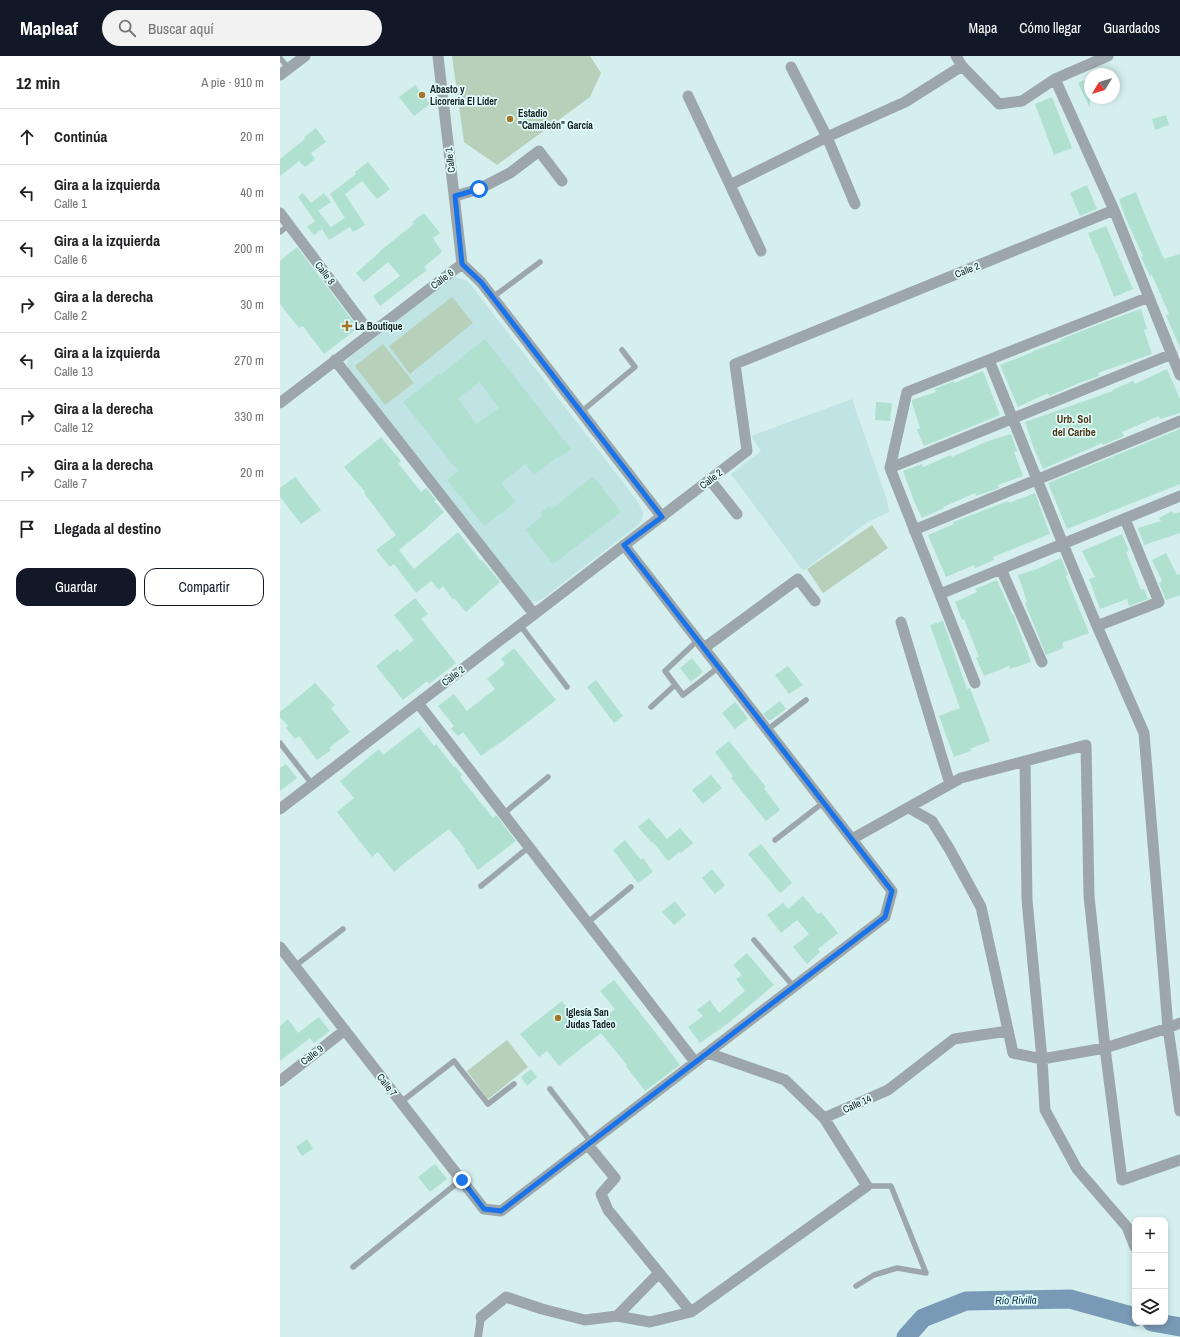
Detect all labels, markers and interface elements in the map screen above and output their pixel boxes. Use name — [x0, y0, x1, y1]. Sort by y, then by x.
search box — [102, 10, 382, 46]
text: Mapleaf — [20, 15, 78, 41]
icon: search — [116, 17, 138, 39]
text: Buscar aquí — [148, 18, 214, 39]
text: Mapa — [969, 19, 997, 37]
text: Cómo llegar — [1019, 19, 1081, 37]
text: Guardados — [1103, 19, 1160, 37]
north arrow — [1084, 68, 1120, 104]
text: 12 min — [16, 71, 60, 94]
text: A pie · 910 m — [201, 74, 264, 91]
place label: Abasto y Licoreria El Líder — [430, 83, 498, 108]
marker: Abasto y Licoreria El Líder — [417, 90, 427, 100]
place label: Estadio "Camaleón" García — [518, 107, 593, 132]
marker: Estadio "Camaleón" García — [505, 114, 515, 124]
icon: ahead — [16, 126, 38, 148]
text: Continúa — [54, 126, 107, 147]
text: 20 m — [240, 128, 264, 145]
street label: Calle 1 — [442, 146, 458, 173]
text: Gira a la izquierda — [54, 174, 160, 195]
route start — [470, 180, 488, 198]
icon: left — [16, 182, 38, 204]
text: 40 m — [240, 184, 264, 201]
text: Calle 1 — [54, 195, 87, 212]
text: Gira a la izquierda — [54, 230, 160, 251]
icon: left — [16, 238, 38, 260]
text: 200 m — [234, 240, 264, 257]
text: Calle 6 — [54, 251, 87, 268]
street label: Calle 8 — [312, 259, 338, 287]
street label: Calle 2 — [953, 259, 982, 281]
street label: Calle 6 — [428, 266, 456, 292]
text: Gira a la derecha — [54, 286, 153, 307]
icon: right — [16, 294, 38, 316]
text: 30 m — [240, 296, 264, 313]
text: Calle 2 — [54, 307, 87, 324]
place label: La Boutique — [355, 320, 403, 333]
marker: La Boutique — [342, 321, 352, 331]
text: Gira a la izquierda — [54, 342, 160, 363]
icon: left — [16, 350, 38, 372]
text: 270 m — [234, 352, 264, 369]
text: Calle 13 — [54, 363, 93, 380]
text: Gira a la derecha — [54, 398, 153, 419]
icon: right — [16, 406, 38, 428]
text: 330 m — [234, 408, 264, 425]
district label: Urb. Sol del Caribe — [1052, 412, 1096, 439]
text: Calle 12 — [54, 419, 93, 436]
text: Gira a la derecha — [54, 454, 153, 475]
icon: right — [16, 462, 38, 484]
text: 20 m — [240, 464, 264, 481]
street label: Calle 2 — [697, 466, 725, 492]
text: Calle 7 — [54, 475, 87, 492]
icon: arrive — [16, 518, 38, 540]
text: Llegada al destino — [54, 518, 161, 539]
button: Guardar — [16, 568, 136, 606]
button: Compartir — [144, 568, 264, 606]
street label: Calle 2 — [439, 663, 467, 689]
place label: Iglesía San Judas Tadeo — [566, 1006, 616, 1031]
marker: Iglesía San Judas Tadeo — [553, 1013, 563, 1023]
street label: Calle 9 — [298, 1042, 326, 1068]
street label: Calle 7 — [374, 1071, 400, 1099]
street label: Calle 14 — [841, 1092, 874, 1116]
route end — [453, 1171, 471, 1189]
map controls — [1132, 1217, 1168, 1325]
button: + — [1132, 1217, 1168, 1253]
button: − — [1132, 1253, 1168, 1289]
button: layers — [1132, 1289, 1168, 1325]
water label: Río Rivilla — [995, 1293, 1037, 1307]

